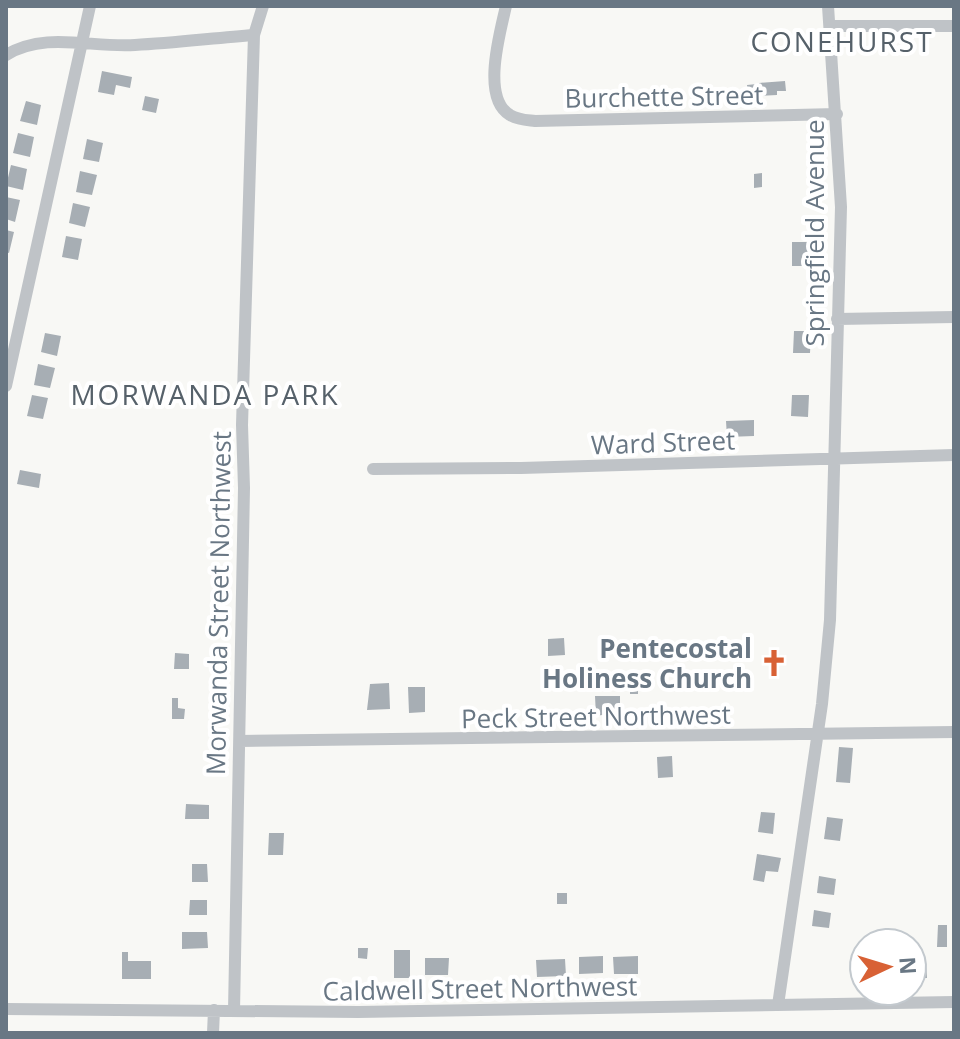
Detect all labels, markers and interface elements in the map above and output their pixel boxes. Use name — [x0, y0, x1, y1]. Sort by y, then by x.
district label: CONEHURST — [750, 22, 934, 60]
street label: Burchette Street — [564, 76, 764, 116]
street label: Springfield Avenue — [796, 119, 832, 347]
district label: MORWANDA PARK — [70, 375, 340, 413]
street label: Ward Street — [590, 421, 736, 463]
street label: Morwanda Street Northwest — [197, 431, 239, 775]
place label: Pentecostal Holiness Church — [542, 630, 752, 696]
church icon: Pentecostal Holiness Church — [759, 648, 789, 678]
street label: Peck Street Northwest — [461, 696, 731, 736]
north arrow — [848, 927, 928, 1007]
text: N — [893, 956, 925, 976]
street label: Caldwell Street Northwest — [322, 967, 638, 1009]

